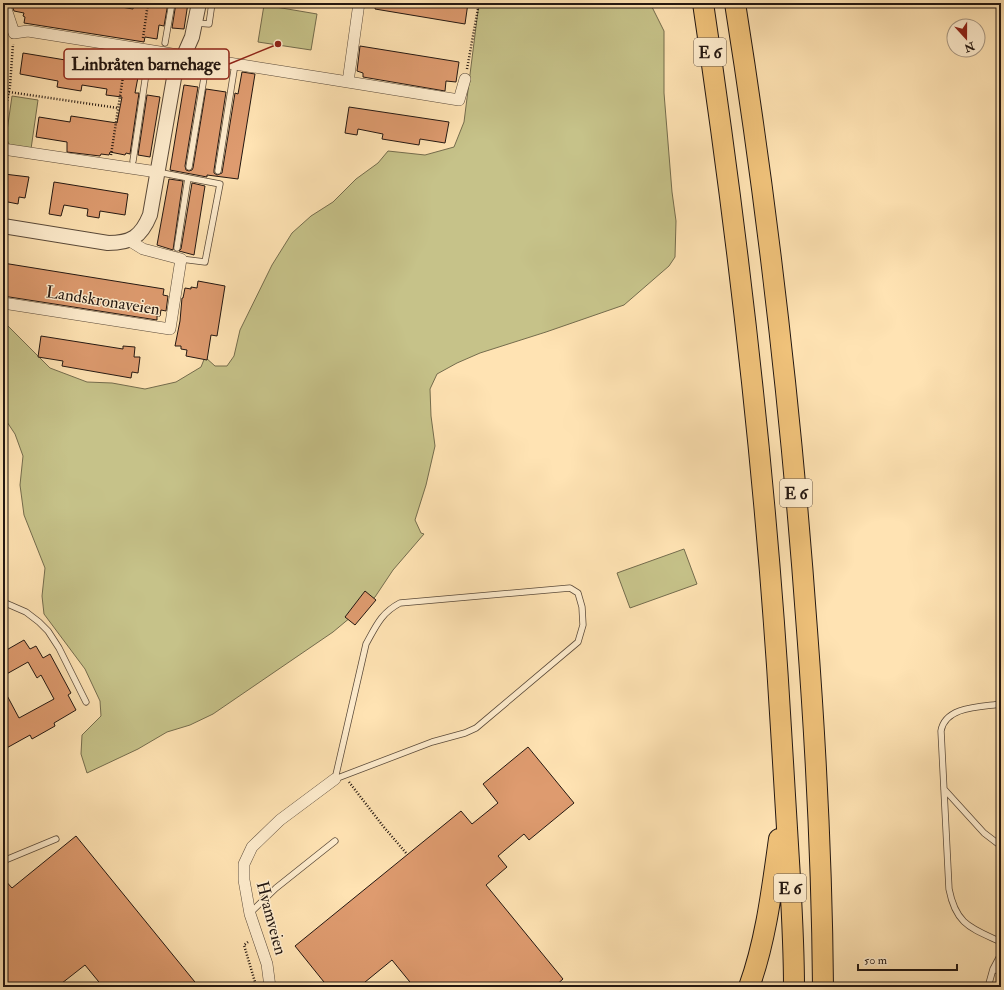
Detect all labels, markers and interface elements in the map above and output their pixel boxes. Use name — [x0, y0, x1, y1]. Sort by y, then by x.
north arrow — [946, 18, 986, 58]
road number: E 6 — [694, 38, 726, 66]
text: N — [961, 39, 977, 55]
callout: Linbråten barnehage — [64, 49, 229, 79]
text: Linbråten barnehage — [71, 53, 221, 76]
street label: Landskronaveien — [45, 281, 162, 320]
road number: E 6 — [780, 479, 812, 507]
road number: E 6 — [774, 874, 806, 902]
street label: Hvamveien — [252, 879, 291, 958]
scale bar — [858, 946, 957, 972]
text: 50 m — [864, 953, 888, 968]

